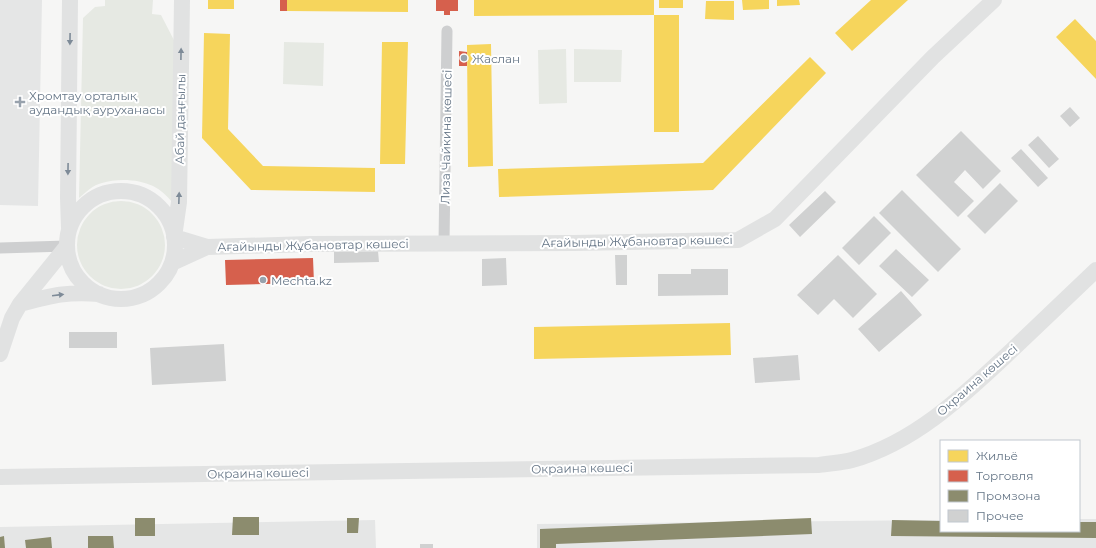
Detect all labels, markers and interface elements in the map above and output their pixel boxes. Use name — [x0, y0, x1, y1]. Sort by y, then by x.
one-way arrow — [67, 33, 73, 46]
one-way arrow — [178, 47, 184, 60]
place label: Жаслан — [472, 51, 520, 66]
marker: Жаслан — [459, 53, 469, 63]
street label: Лиза Чайкина көшесі — [437, 70, 455, 204]
street label: Абай даңғылы — [172, 74, 188, 164]
place label: Хромтау орталық аудандық ауруханасы — [29, 88, 165, 117]
marker: Хромтау орталық аудандық ауруханасы — [14, 96, 26, 108]
one-way arrow — [65, 163, 72, 175]
one-way arrow — [175, 192, 182, 204]
street label: Ағайынды Жұбановтар көшесі — [541, 232, 733, 250]
street label: Ағайынды Жұбановтар көшесі — [217, 236, 409, 254]
place label: Mechta.kz — [271, 273, 332, 288]
marker: Mechta.kz — [258, 275, 268, 285]
one-way arrow — [51, 291, 64, 298]
street label: Окраина көшесі — [934, 341, 1020, 419]
legend — [940, 440, 1080, 532]
text: Жильё — [976, 448, 1018, 463]
street label: Окраина көшесі — [531, 460, 633, 476]
street label: Окраина көшесі — [207, 465, 309, 481]
text: Торговля — [976, 468, 1033, 483]
text: Промзона — [976, 488, 1040, 503]
text: Прочее — [976, 508, 1024, 523]

